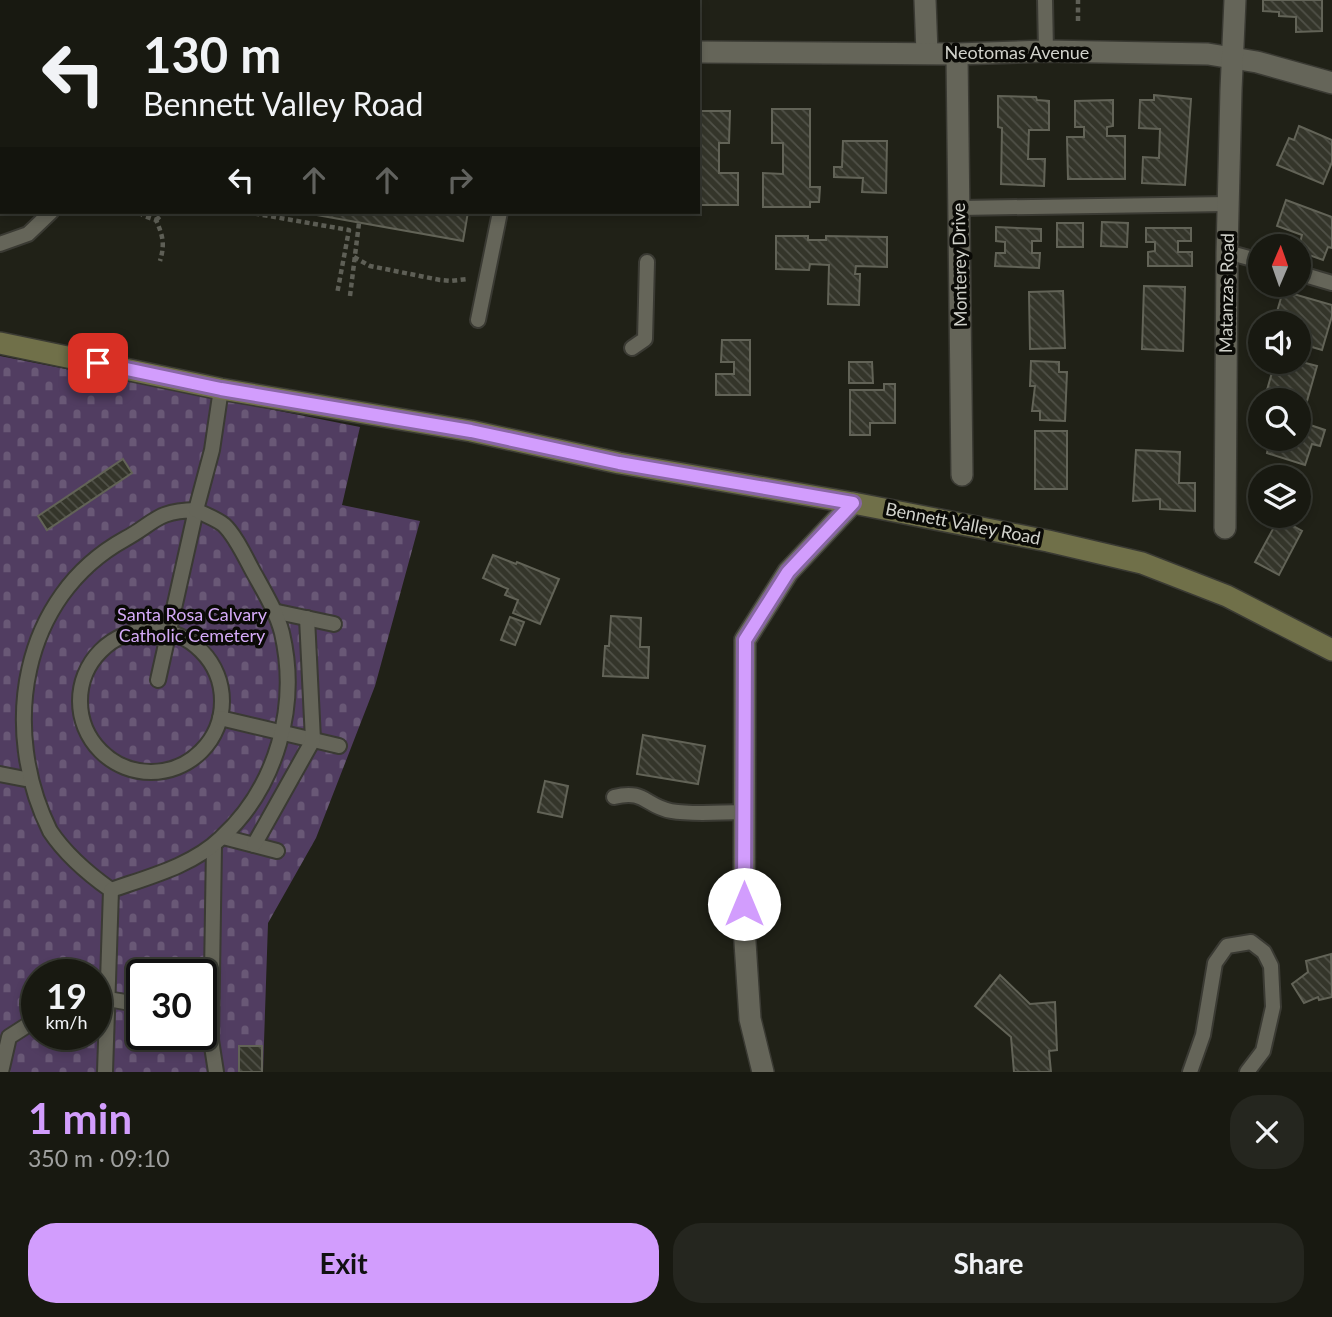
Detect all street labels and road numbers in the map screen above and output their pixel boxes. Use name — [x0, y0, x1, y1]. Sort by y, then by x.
street label: Neotomas Avenue — [945, 41, 1089, 63]
street label: Monterey Drive — [947, 203, 971, 327]
street label: Matanzas Road — [1214, 233, 1238, 353]
street label: Bennett Valley Road — [884, 497, 1043, 549]

